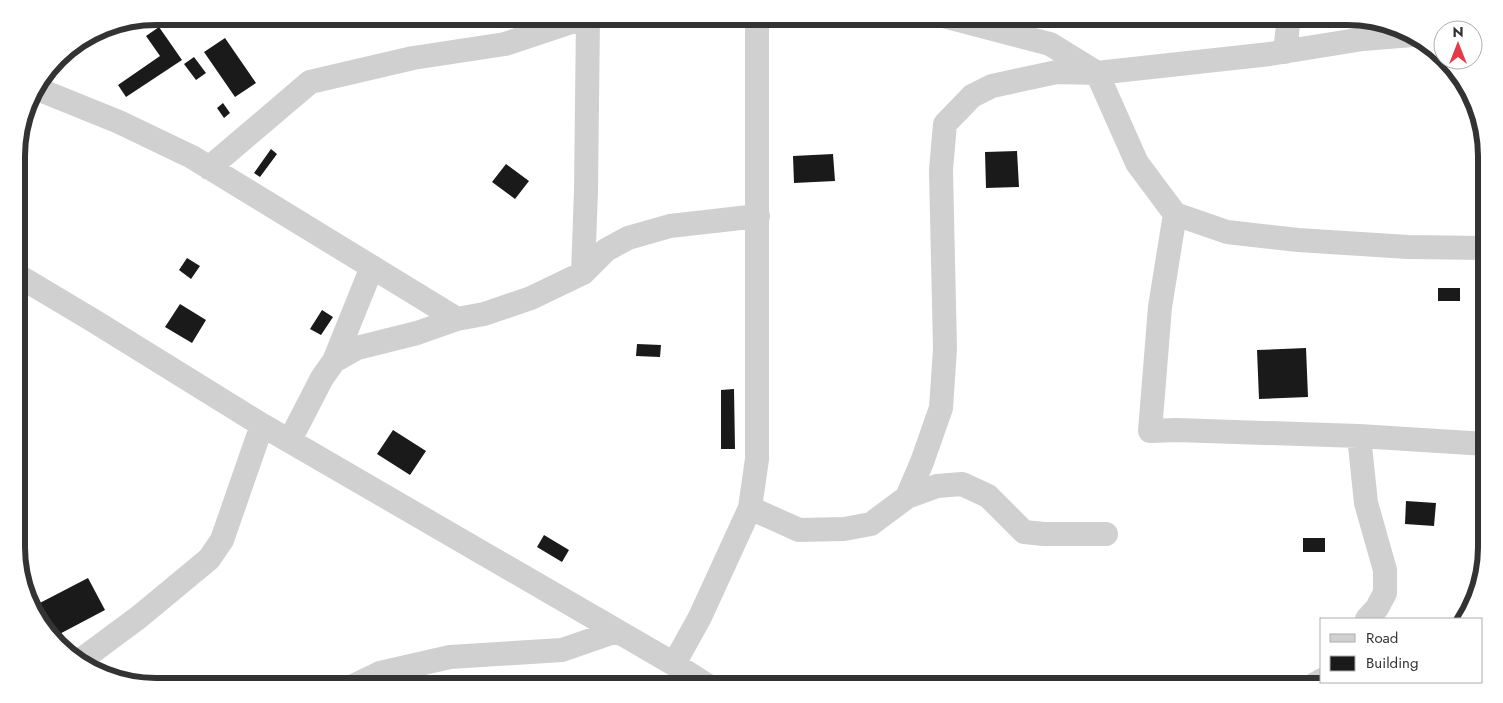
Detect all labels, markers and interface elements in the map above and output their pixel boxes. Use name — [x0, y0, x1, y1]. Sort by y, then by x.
north arrow — [1433, 20, 1483, 70]
text: N — [1452, 22, 1464, 42]
legend — [1320, 618, 1483, 683]
text: Road — [1366, 627, 1398, 649]
text: Building — [1366, 652, 1418, 674]

